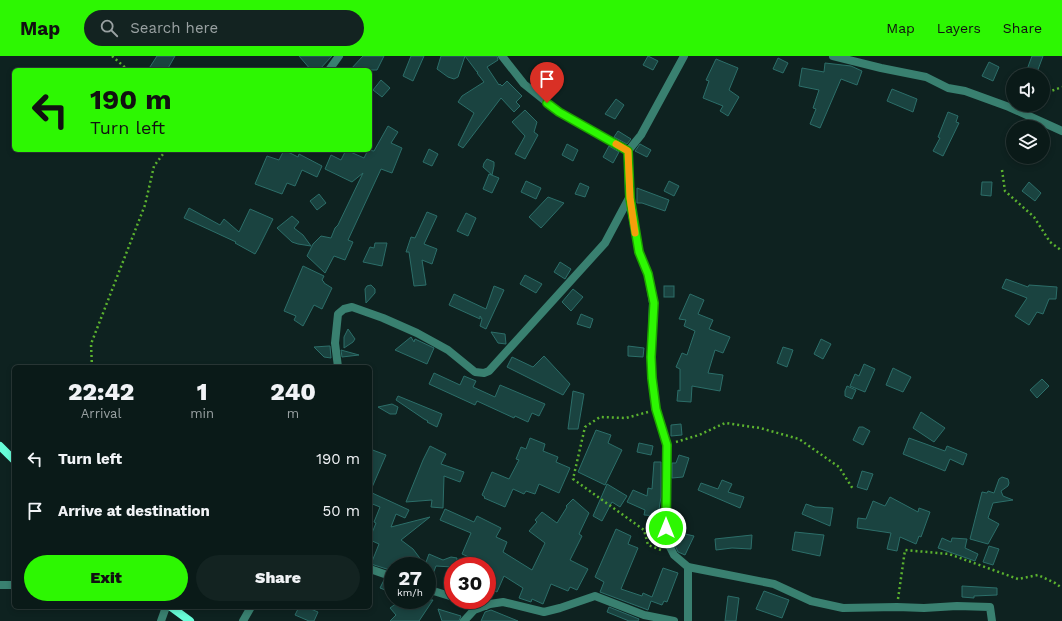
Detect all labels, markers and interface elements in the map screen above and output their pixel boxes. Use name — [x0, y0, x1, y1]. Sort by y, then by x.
search box — [84, 10, 364, 46]
text: Map — [20, 17, 60, 40]
icon: search — [98, 17, 120, 39]
text: Search here — [130, 19, 218, 37]
text: Map — [886, 20, 915, 36]
text: Layers — [937, 20, 981, 36]
text: Share — [1003, 20, 1042, 36]
pin — [530, 62, 564, 103]
icon: arrive — [536, 68, 558, 90]
map controls — [1006, 68, 1050, 164]
button: sound — [1006, 68, 1050, 112]
text: 190 m — [90, 83, 172, 116]
icon: left — [24, 84, 76, 136]
text: Turn left — [90, 117, 165, 138]
button: layers — [1006, 120, 1050, 164]
text: 22:42 — [68, 378, 134, 406]
text: 1 — [197, 378, 207, 406]
text: 240 — [270, 378, 316, 406]
text: Arrival — [81, 406, 121, 421]
text: min — [190, 406, 214, 421]
text: m — [287, 406, 299, 421]
icon: left — [24, 448, 46, 470]
text: Turn left — [58, 450, 122, 468]
text: 190 m — [316, 450, 360, 468]
icon: arrive — [24, 500, 46, 522]
text: Arrive at destination — [58, 502, 210, 520]
text: 50 m — [323, 502, 360, 520]
position arrow — [645, 507, 687, 549]
button: Exit — [24, 555, 188, 601]
button: Share — [196, 555, 360, 601]
speed limit sign: 30 — [444, 557, 496, 609]
text: 27 — [398, 566, 422, 590]
text: km/h — [397, 587, 423, 598]

